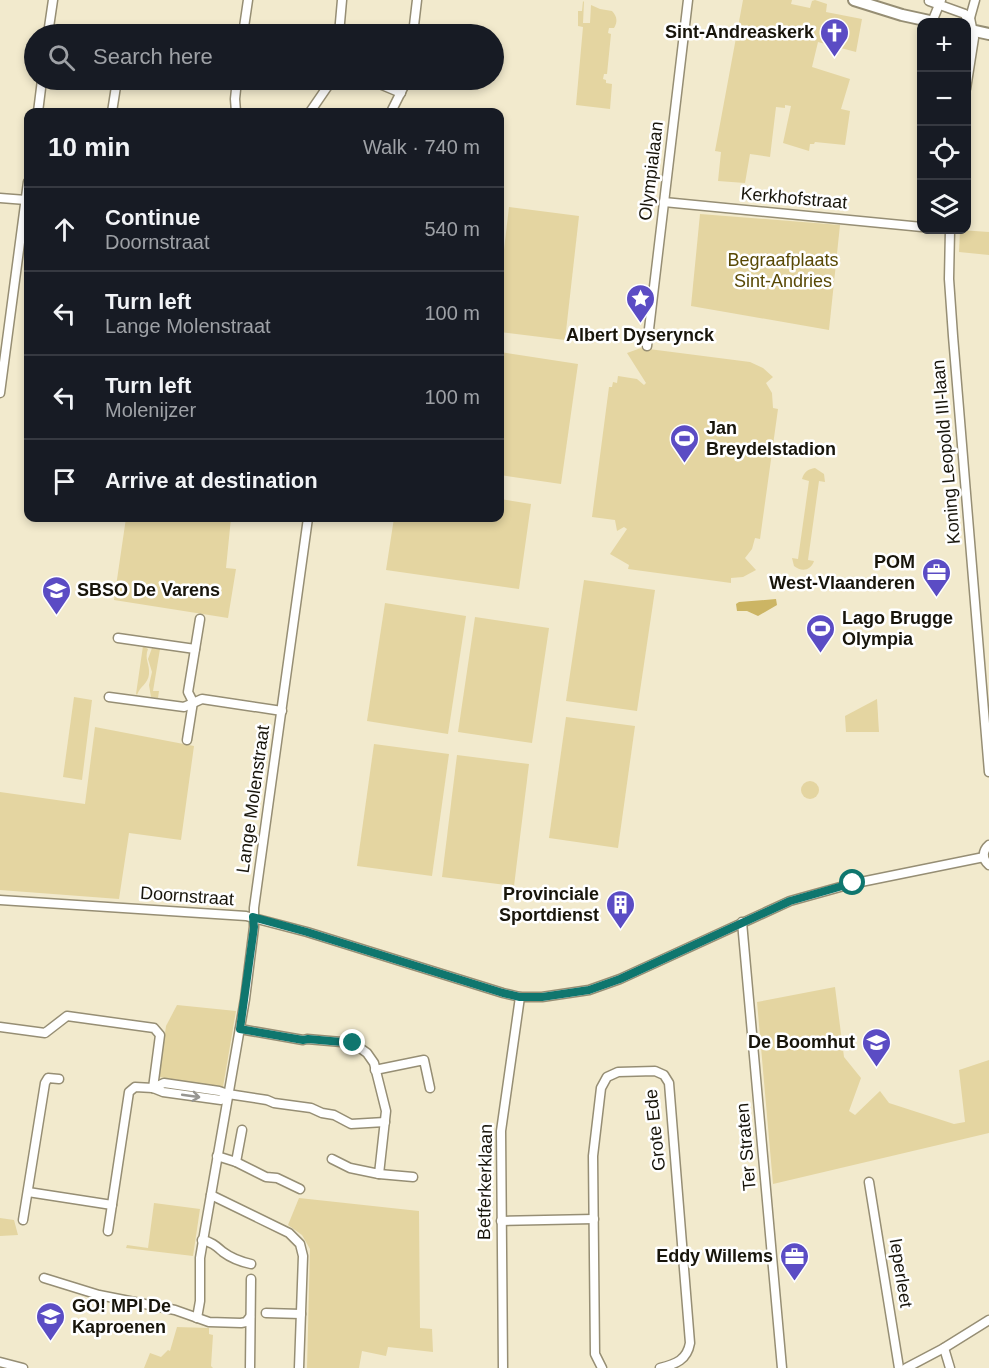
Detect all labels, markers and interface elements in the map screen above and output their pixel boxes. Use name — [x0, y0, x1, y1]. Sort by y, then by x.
church icon: Sint-Andreaskerk — [819, 16, 851, 58]
map controls — [917, 18, 971, 234]
button: + — [917, 18, 971, 72]
place label: Sint-Andreaskerk — [665, 22, 815, 42]
search box — [24, 24, 504, 90]
icon: search — [45, 41, 78, 74]
text: Search here — [93, 44, 213, 69]
button: − — [917, 72, 971, 126]
street label: Olympialaan — [635, 120, 667, 222]
button: locate — [917, 126, 971, 180]
text: 10 min — [48, 132, 130, 162]
text: Walk · 740 m — [363, 136, 480, 158]
button: layers — [917, 180, 971, 234]
street label: Kerkhofstraat — [740, 183, 848, 213]
text: Continue — [105, 205, 200, 230]
icon: ahead — [48, 213, 81, 246]
text: 540 m — [424, 218, 480, 240]
text: Doornstraat — [105, 231, 210, 253]
park label: Begraafplaats Sint-Andries — [727, 250, 839, 291]
place icon: Albert Dyserynck — [624, 282, 656, 324]
text: Turn left — [105, 289, 191, 314]
icon: left — [48, 297, 81, 330]
text: 100 m — [424, 302, 480, 324]
text: Lange Molenstraat — [105, 315, 271, 337]
place label: Albert Dyserynck — [566, 325, 715, 345]
street label: Koning Leopold III-laan — [928, 359, 964, 545]
text: Turn left — [105, 373, 191, 398]
icon: left — [48, 381, 81, 414]
text: 100 m — [424, 386, 480, 408]
text: Molenijzer — [105, 399, 196, 421]
place label: Jan Breydelstadion — [706, 418, 836, 459]
sports icon: Jan Breydelstadion — [669, 422, 701, 464]
icon: arrive — [48, 465, 81, 498]
text: Arrive at destination — [105, 468, 318, 493]
place label: POM West-Vlaanderen — [769, 552, 915, 593]
office icon: POM West-Vlaanderen — [920, 556, 952, 598]
school or university icon: SBSO De Varens — [40, 574, 72, 616]
place label: SBSO De Varens — [77, 580, 220, 600]
place label: Lago Brugge Olympia — [842, 608, 953, 649]
sports icon: Lago Brugge Olympia — [805, 612, 837, 654]
street label: Lange Molenstraat — [233, 724, 273, 874]
route start — [839, 869, 865, 895]
street label: Doornstraat — [139, 883, 235, 909]
place label: Provinciale Sportdienst — [499, 884, 599, 925]
building icon: Provinciale Sportdienst — [604, 888, 636, 930]
school or university icon: De Boomhut — [860, 1026, 892, 1068]
route end — [339, 1029, 365, 1055]
place label: De Boomhut — [748, 1032, 855, 1052]
street label: Grote Ede — [641, 1088, 669, 1172]
one-way arrow — [181, 1091, 200, 1102]
street label: Ter Straten — [732, 1102, 760, 1192]
street label: Betferkerklaan — [474, 1124, 496, 1240]
street label: Ieperleet — [886, 1237, 916, 1309]
office icon: Eddy Willems — [778, 1240, 810, 1282]
place label: Eddy Willems — [656, 1246, 773, 1266]
place label: GO! MPI De Kaproenen — [72, 1296, 171, 1337]
school or university icon: GO! MPI De Kaproenen — [35, 1300, 67, 1342]

